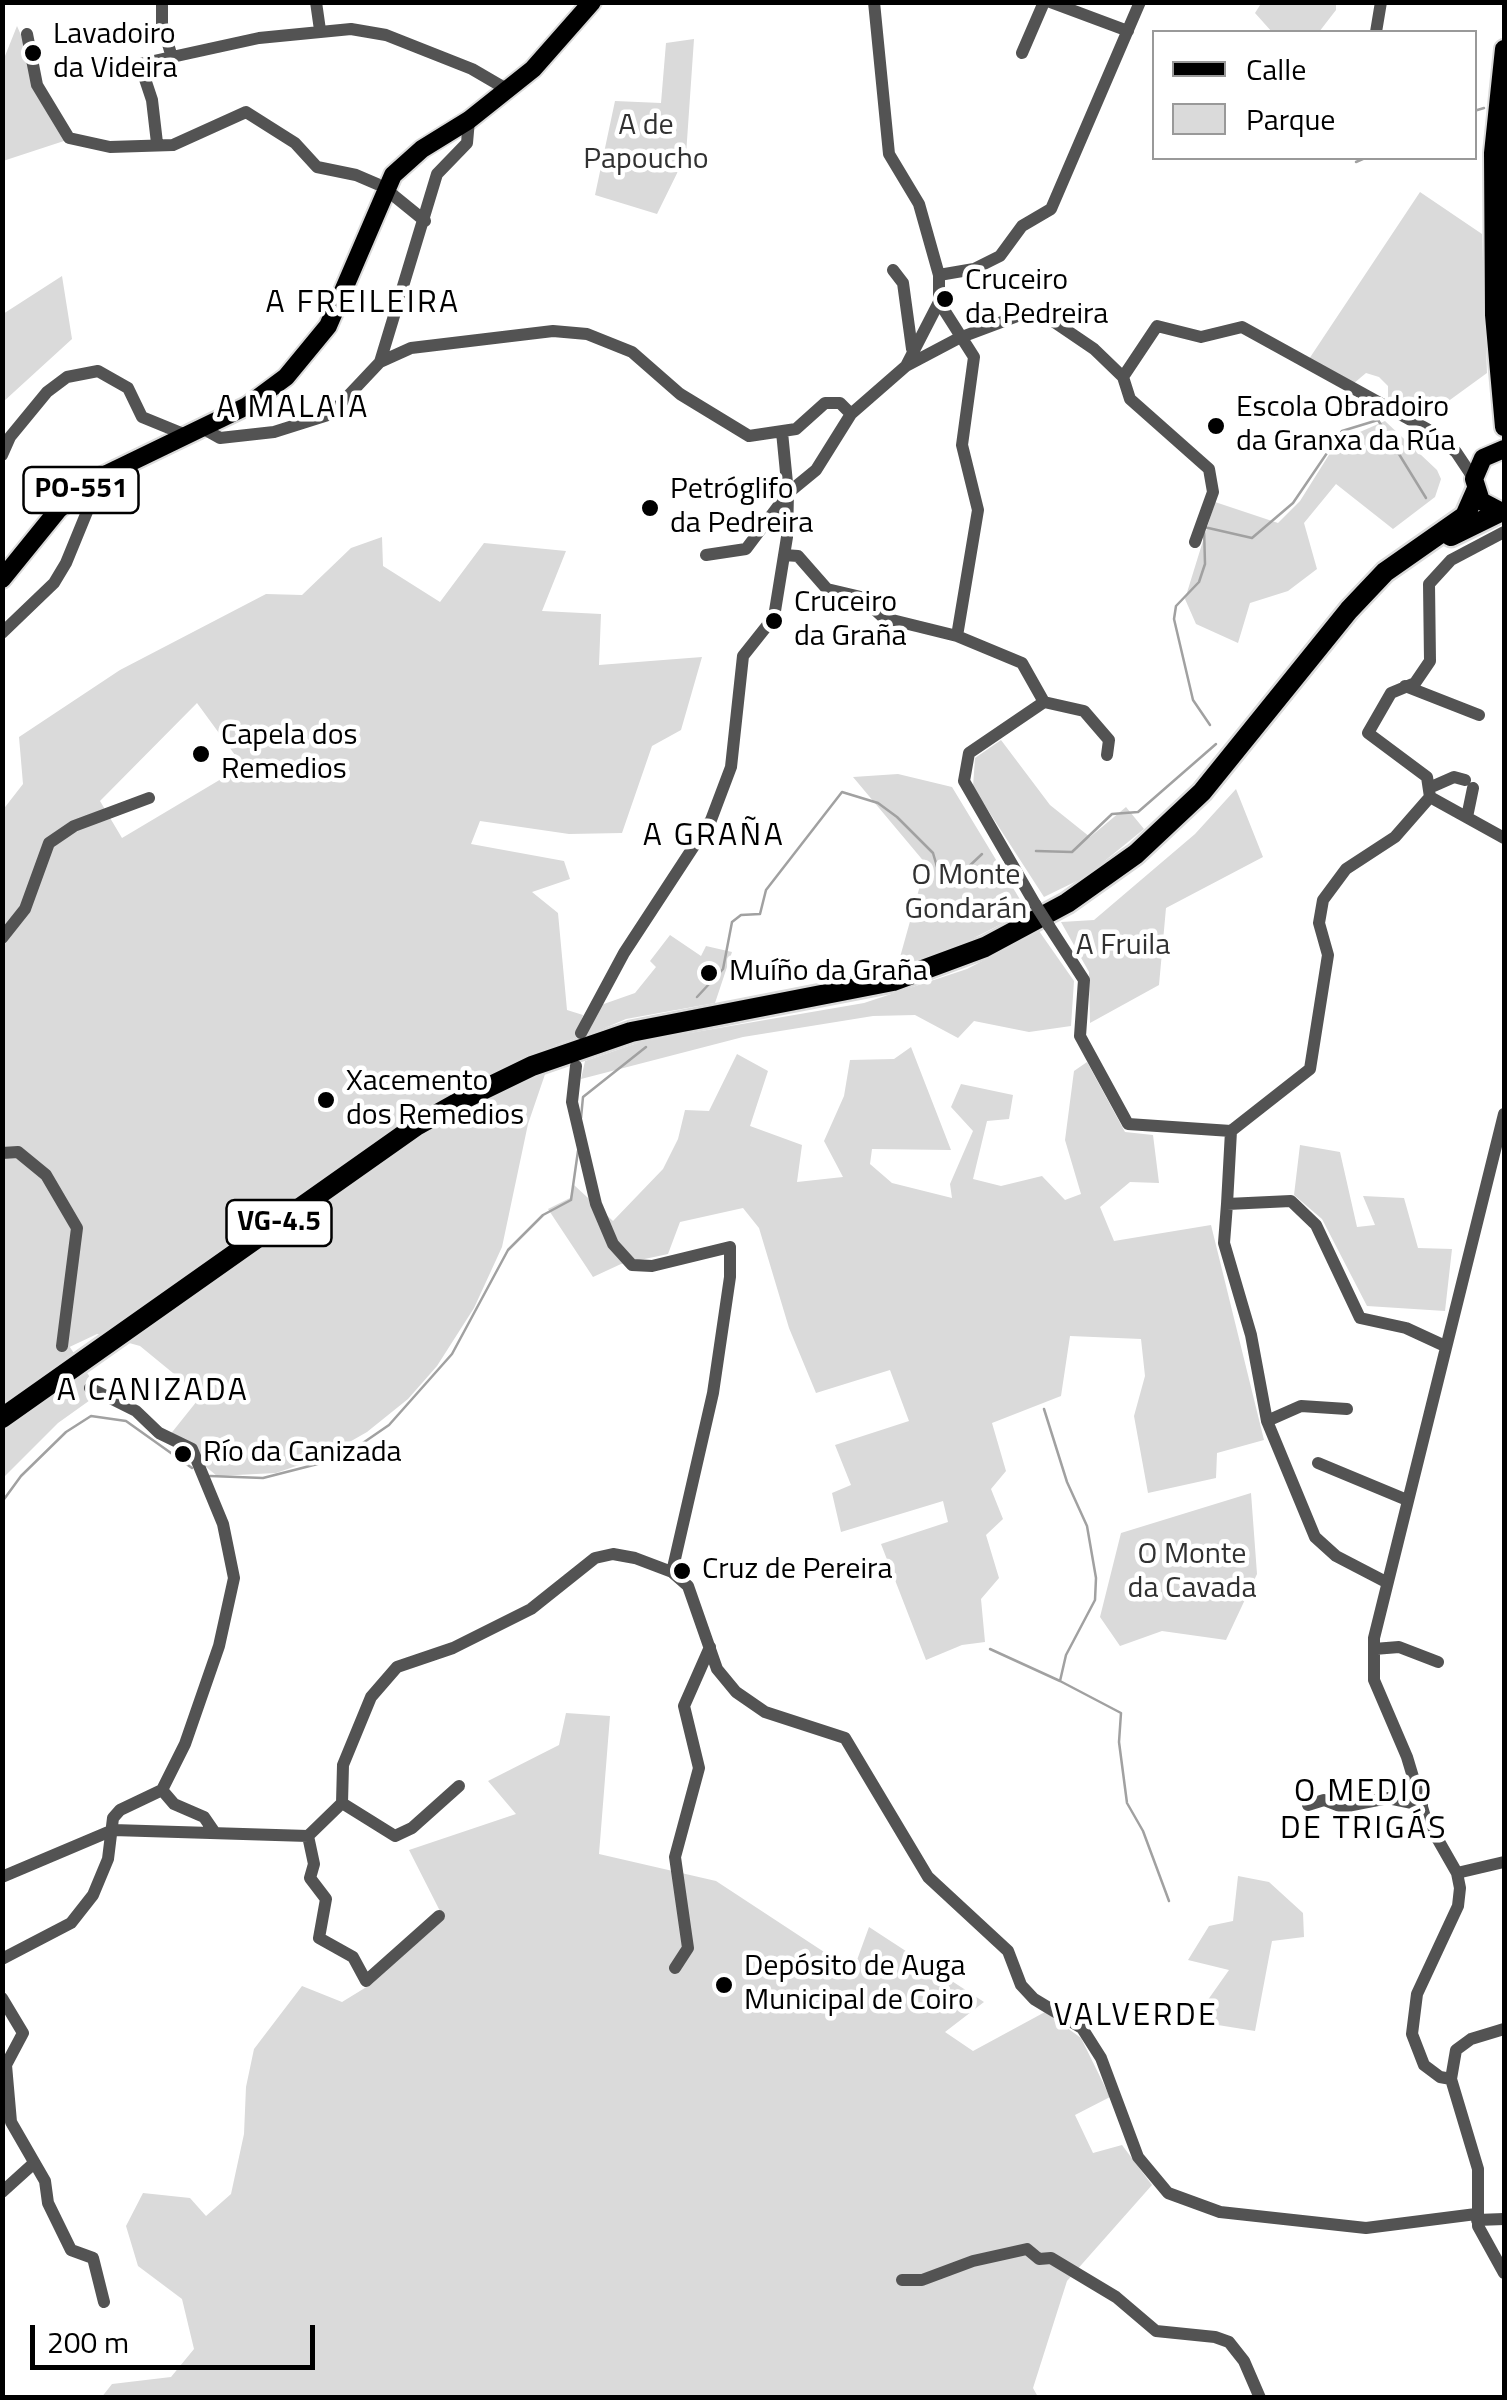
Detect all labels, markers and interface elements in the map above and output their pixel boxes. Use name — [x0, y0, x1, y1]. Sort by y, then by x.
place label: Lavadoiro da Videira — [53, 18, 178, 88]
legend — [1152, 30, 1477, 160]
marker: Lavadoiro da Videira — [22, 42, 44, 64]
text: Calle — [1246, 46, 1306, 92]
text: Parque — [1246, 96, 1336, 142]
park label: A de Papoucho — [583, 109, 709, 180]
place label: Cruceiro da Pedreira — [965, 264, 1108, 334]
district label: A FREILEIRA — [265, 285, 461, 323]
marker: Cruceiro da Pedreira — [934, 288, 956, 310]
district label: A MALAIA — [216, 390, 370, 428]
place label: Escola Obradoiro da Granxa da Rúa — [1236, 391, 1455, 462]
marker: Escola Obradoiro da Granxa da Rúa — [1205, 415, 1227, 437]
road number: PO-551 — [23, 467, 138, 513]
place label: Petróglifo da Pedreira — [670, 473, 813, 544]
marker: Petróglifo da Pedreira — [639, 497, 661, 519]
place label: Cruceiro da Graña — [794, 586, 907, 656]
marker: Cruceiro da Graña — [763, 610, 785, 632]
place label: Capela dos Remedios — [221, 719, 358, 790]
marker: Capela dos Remedios — [190, 743, 212, 765]
district label: A GRAÑA — [643, 818, 785, 856]
park label: O Monte Gondarán — [905, 859, 1027, 930]
park label: A Fruila — [1076, 929, 1170, 965]
place label: Muíño da Graña — [729, 955, 928, 991]
marker: Muíño da Graña — [698, 962, 720, 984]
place label: Xacemento dos Remedios — [346, 1065, 524, 1136]
marker: Xacemento dos Remedios — [315, 1089, 337, 1111]
road number: VG-4.5 — [226, 1200, 332, 1246]
district label: A CANIZADA — [57, 1373, 249, 1411]
place label: Río da Canizada — [203, 1436, 402, 1472]
marker: Río da Canizada — [172, 1443, 194, 1465]
park label: O Monte da Cavada — [1128, 1538, 1256, 1608]
place label: Cruz de Pereira — [702, 1553, 892, 1589]
marker: Cruz de Pereira — [671, 1560, 693, 1582]
district label: O MEDIO DE TRIGÁS — [1280, 1774, 1448, 1849]
place label: Depósito de Auga Municipal de Coiro — [744, 1950, 974, 2020]
marker: Depósito de Auga Municipal de Coiro — [713, 1974, 735, 1996]
district label: VALVERDE — [1054, 1998, 1218, 2036]
scale bar — [35, 2305, 320, 2367]
text: 200 m — [47, 2319, 129, 2365]

